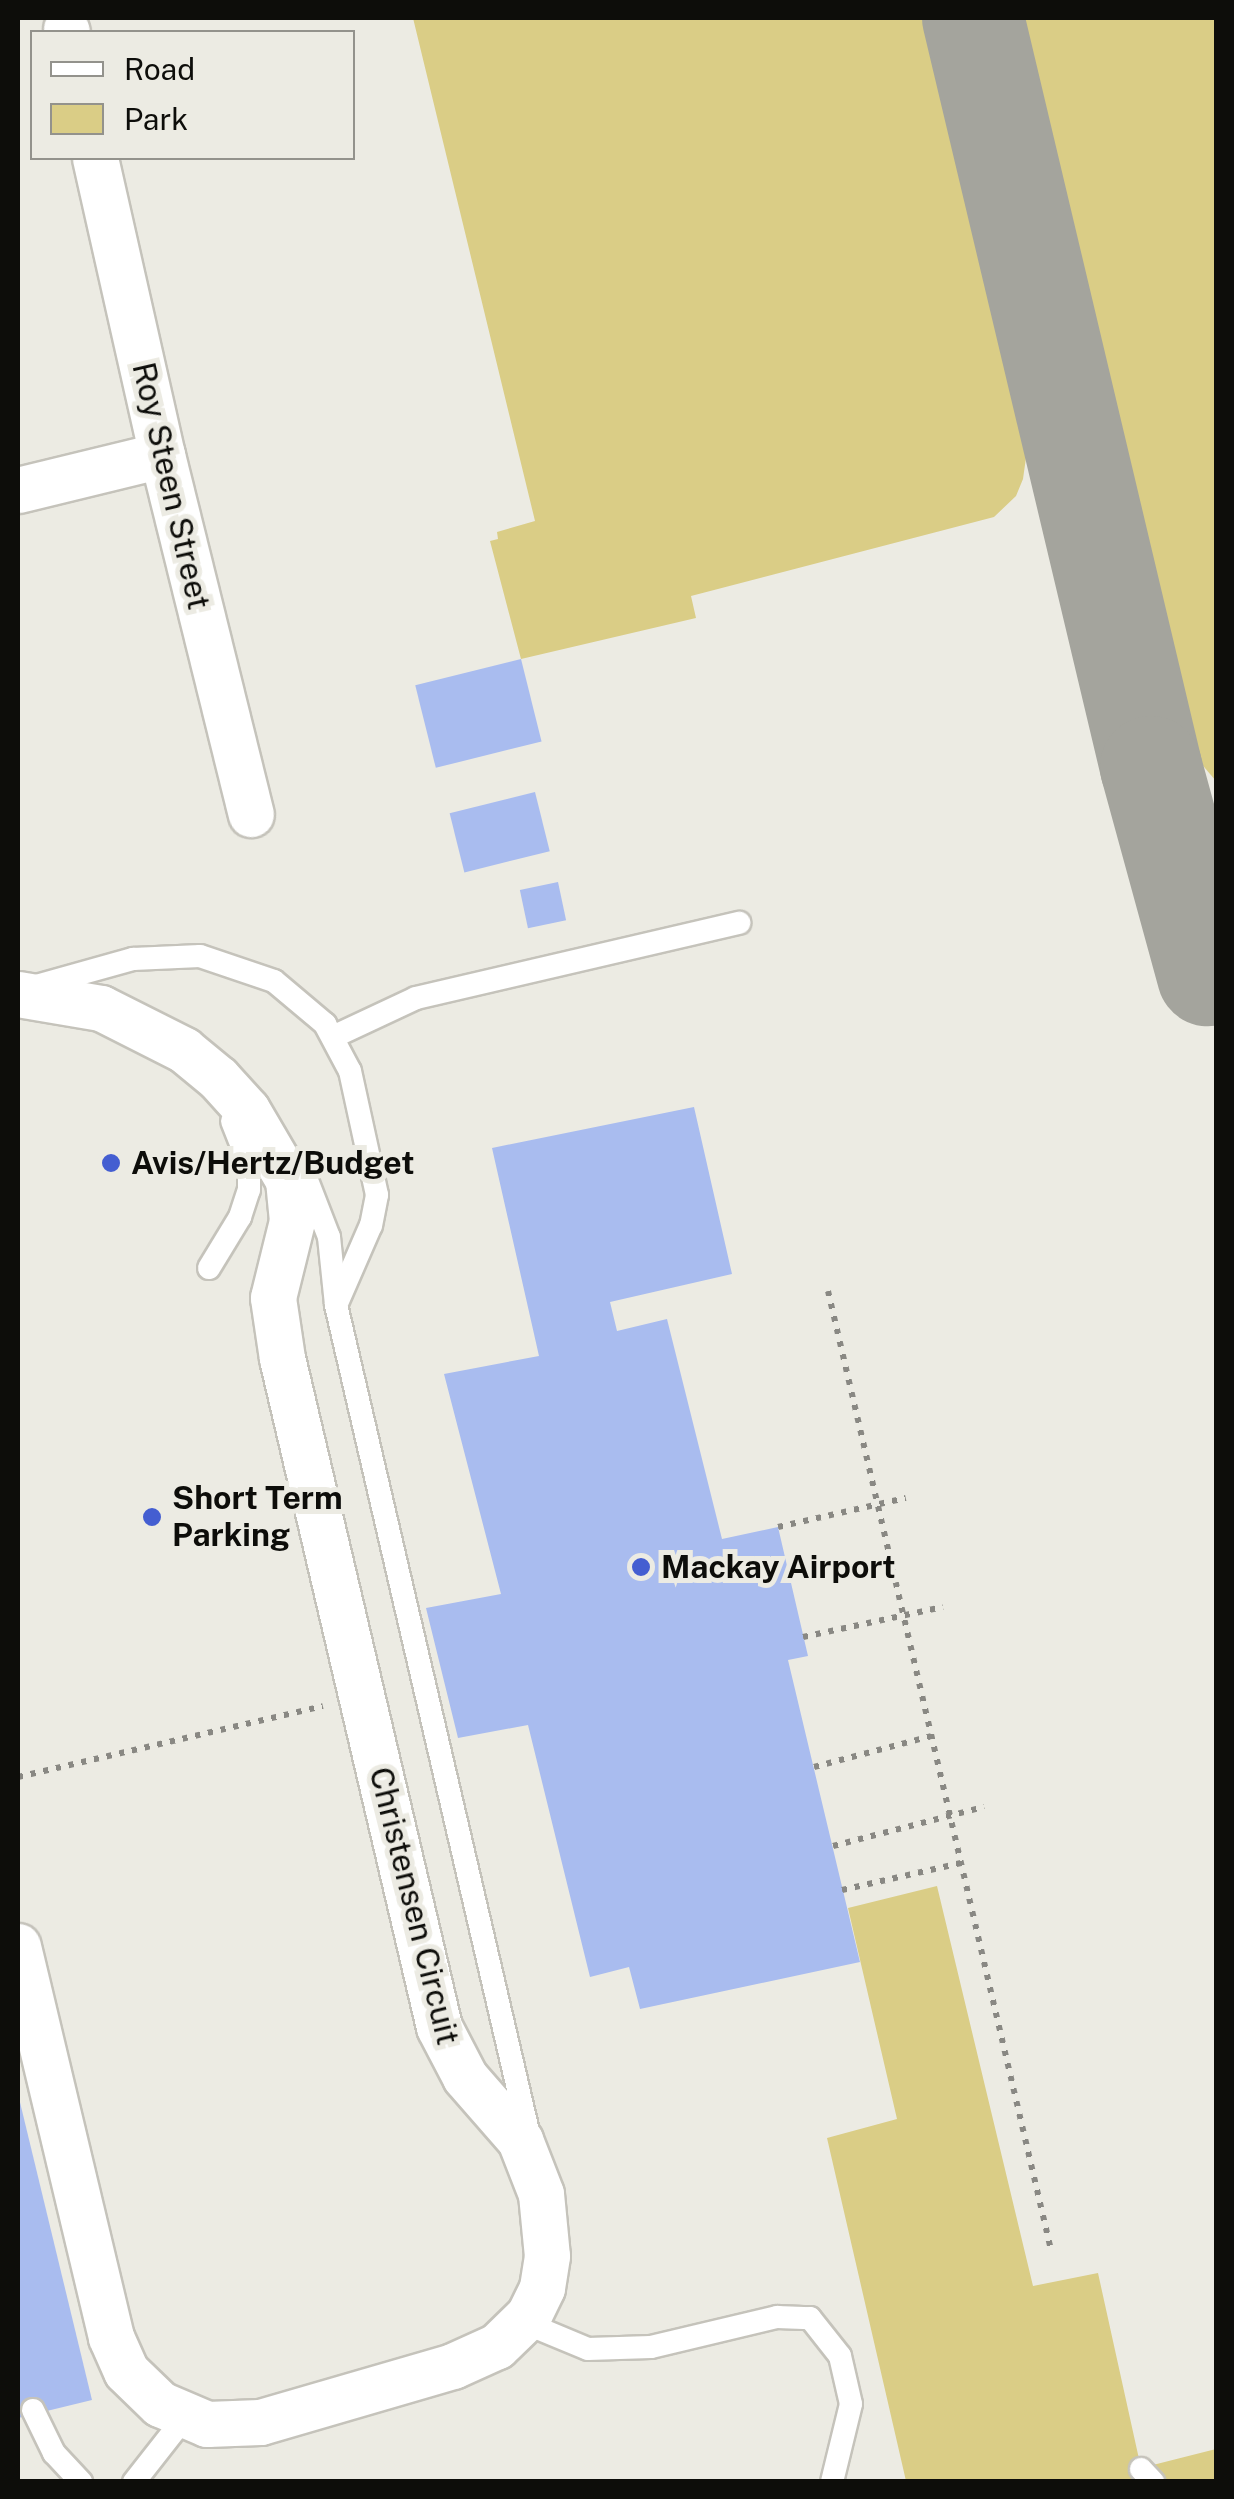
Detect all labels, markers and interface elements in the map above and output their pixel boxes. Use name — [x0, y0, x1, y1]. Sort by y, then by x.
legend — [30, 30, 355, 160]
text: Road — [124, 51, 195, 87]
text: Park — [124, 101, 188, 137]
street label: Roy Steen Street — [124, 359, 218, 613]
place label: Avis/Hertz/Budget — [131, 1144, 414, 1182]
marker: Avis/Hertz/Budget — [100, 1152, 122, 1174]
place label: Short Term Parking — [172, 1480, 343, 1555]
marker: Short Term Parking — [141, 1506, 163, 1528]
place label: Mackay Airport — [661, 1548, 896, 1586]
marker: Mackay Airport — [630, 1556, 652, 1578]
street label: Christensen Circuit — [361, 1763, 467, 2049]

